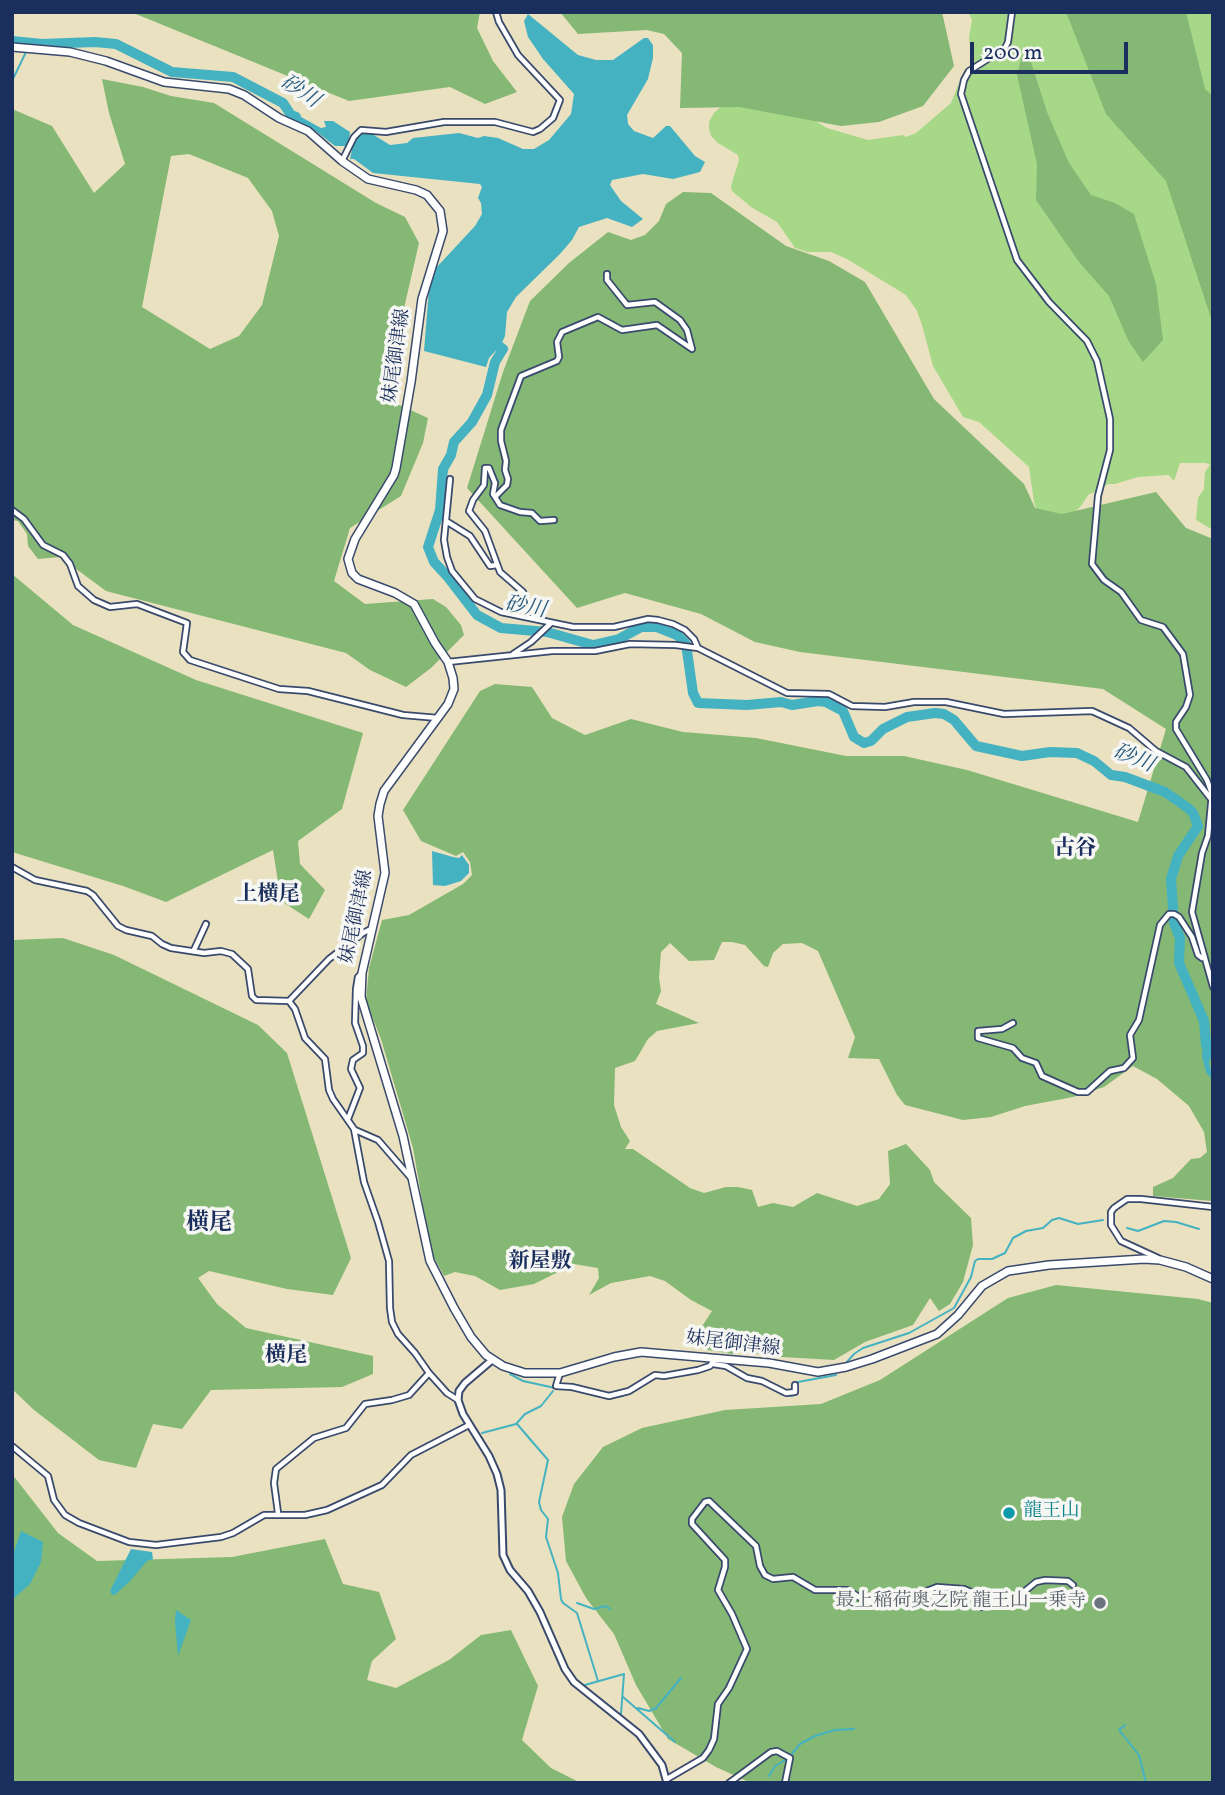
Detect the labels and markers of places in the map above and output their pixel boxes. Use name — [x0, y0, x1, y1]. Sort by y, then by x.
place label: 龍王山 — [1023, 1502, 1080, 1524]
marker: 龍王山 — [1001, 1505, 1017, 1521]
place label: 最上稲荷奥之院 龍王山一乗寺 — [835, 1592, 1086, 1614]
marker: 最上稲荷奥之院 龍王山一乗寺 — [1092, 1595, 1108, 1611]

